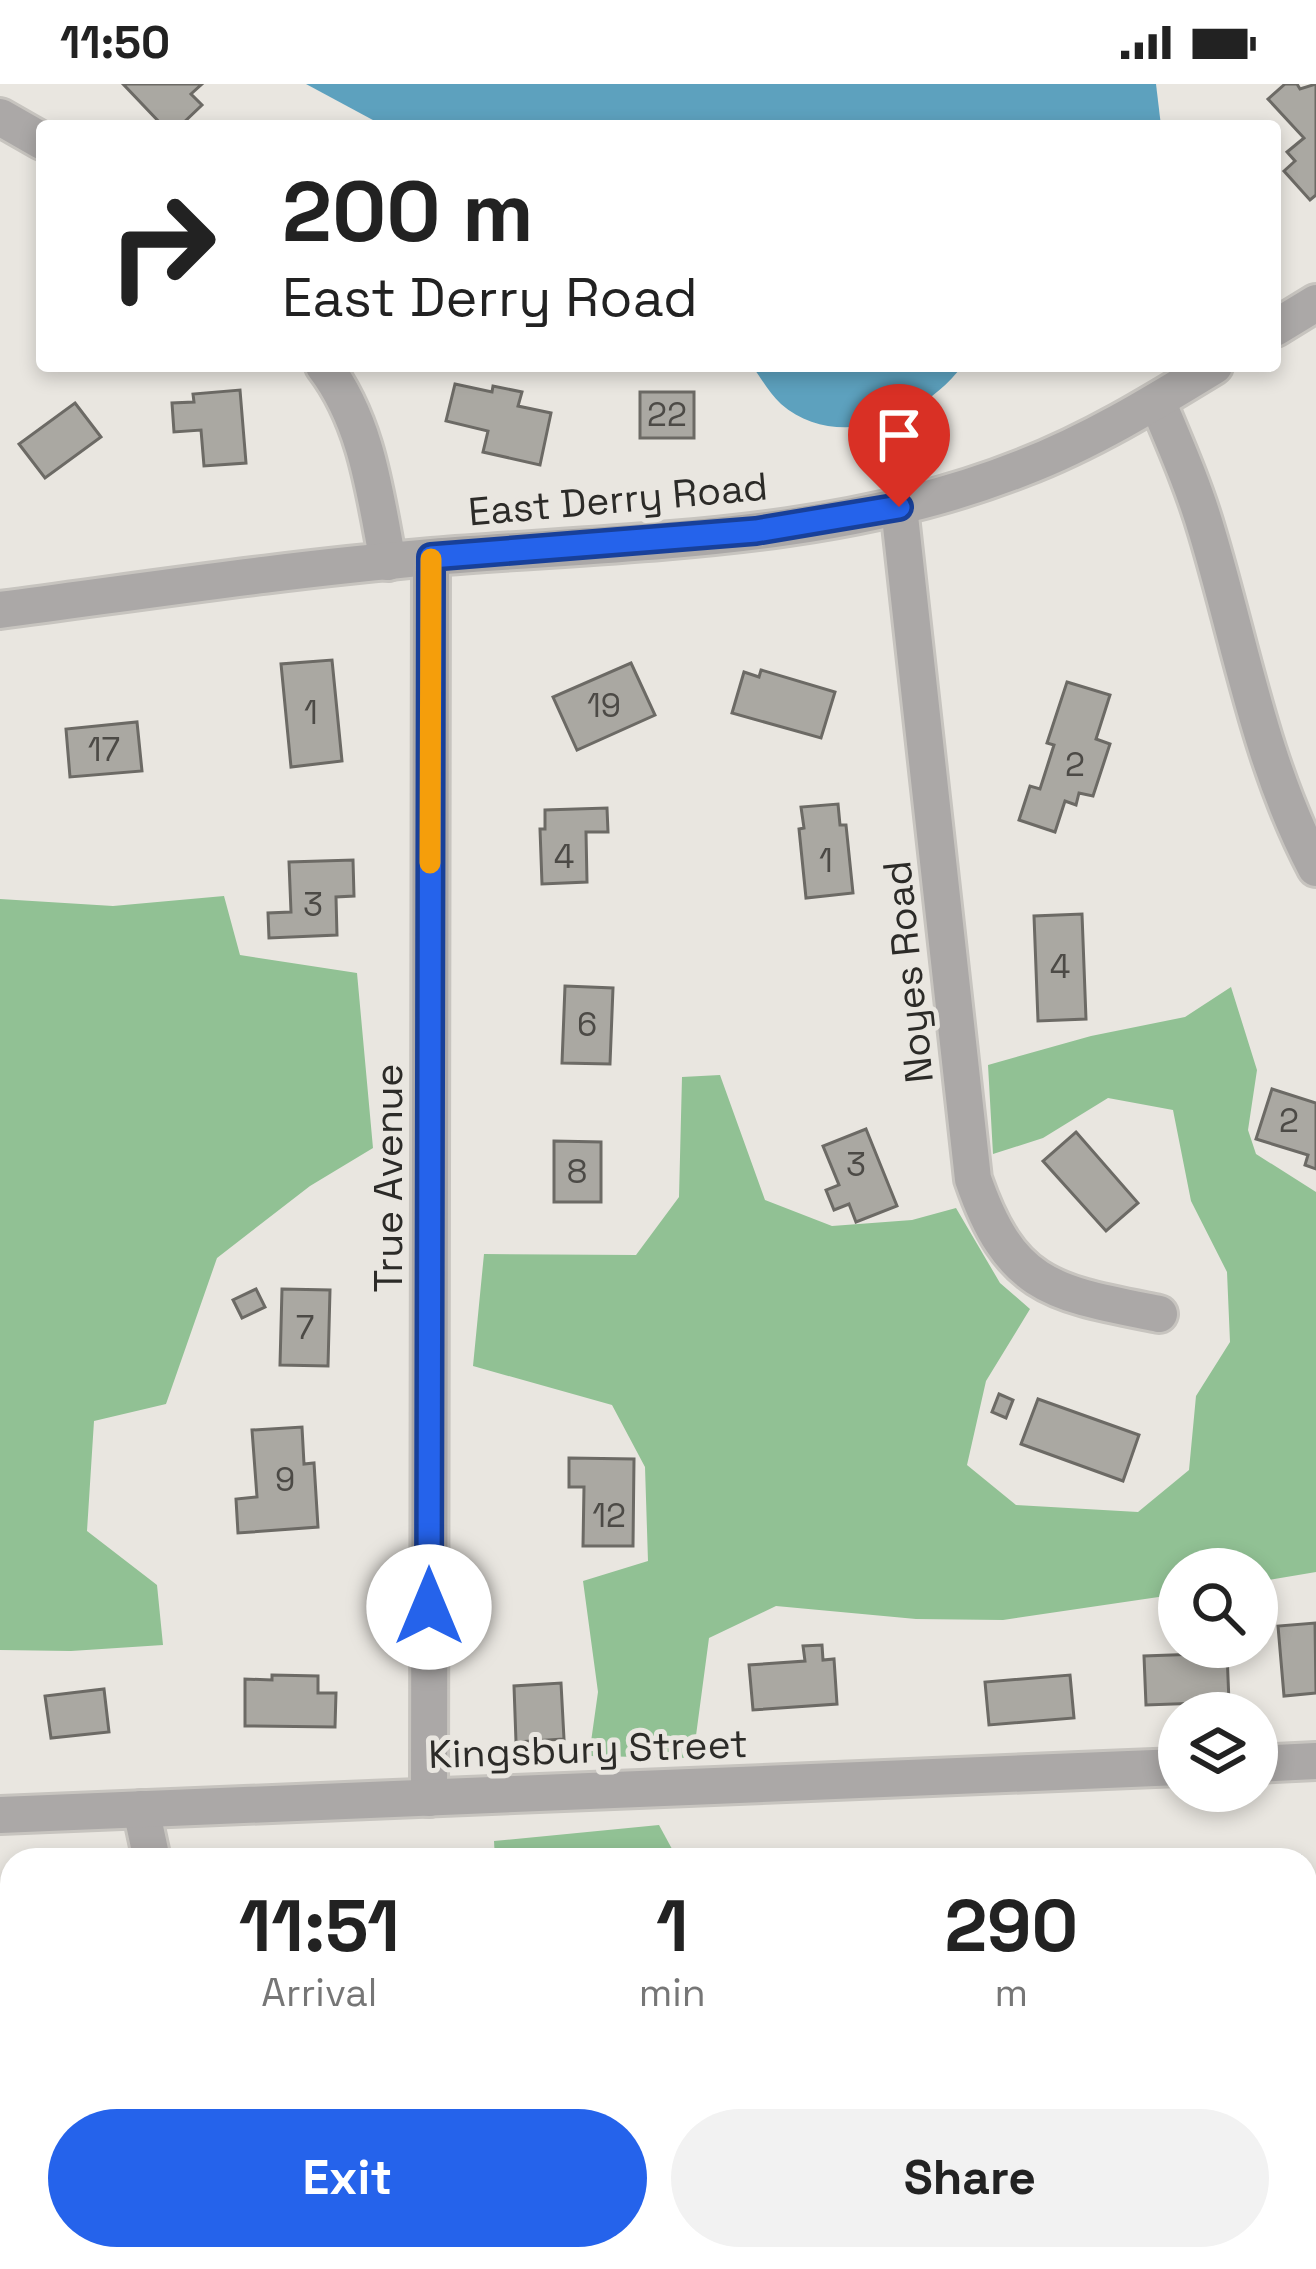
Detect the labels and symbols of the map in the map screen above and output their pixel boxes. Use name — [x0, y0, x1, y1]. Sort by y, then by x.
pin — [848, 384, 950, 507]
house number: 22 — [647, 394, 687, 436]
street label: East Derry Road — [466, 462, 770, 536]
house number: 19 — [587, 685, 621, 727]
house number: 1 — [304, 692, 318, 734]
house number: 17 — [88, 729, 120, 771]
house number: 2 — [1065, 744, 1085, 786]
house number: 4 — [554, 836, 574, 878]
house number: 1 — [819, 840, 833, 882]
street label: Noyes Road — [872, 858, 944, 1086]
house number: 3 — [303, 884, 323, 926]
house number: 4 — [1050, 946, 1070, 988]
house number: 6 — [577, 1004, 597, 1046]
street label: True Avenue — [364, 1064, 413, 1292]
house number: 2 — [1279, 1100, 1299, 1142]
house number: 3 — [846, 1144, 866, 1186]
house number: 8 — [567, 1151, 587, 1193]
house number: 7 — [296, 1307, 314, 1349]
house number: 9 — [275, 1459, 295, 1501]
house number: 12 — [592, 1495, 626, 1537]
position arrow — [366, 1544, 492, 1670]
street label: Kingsbury Street — [427, 1719, 749, 1779]

